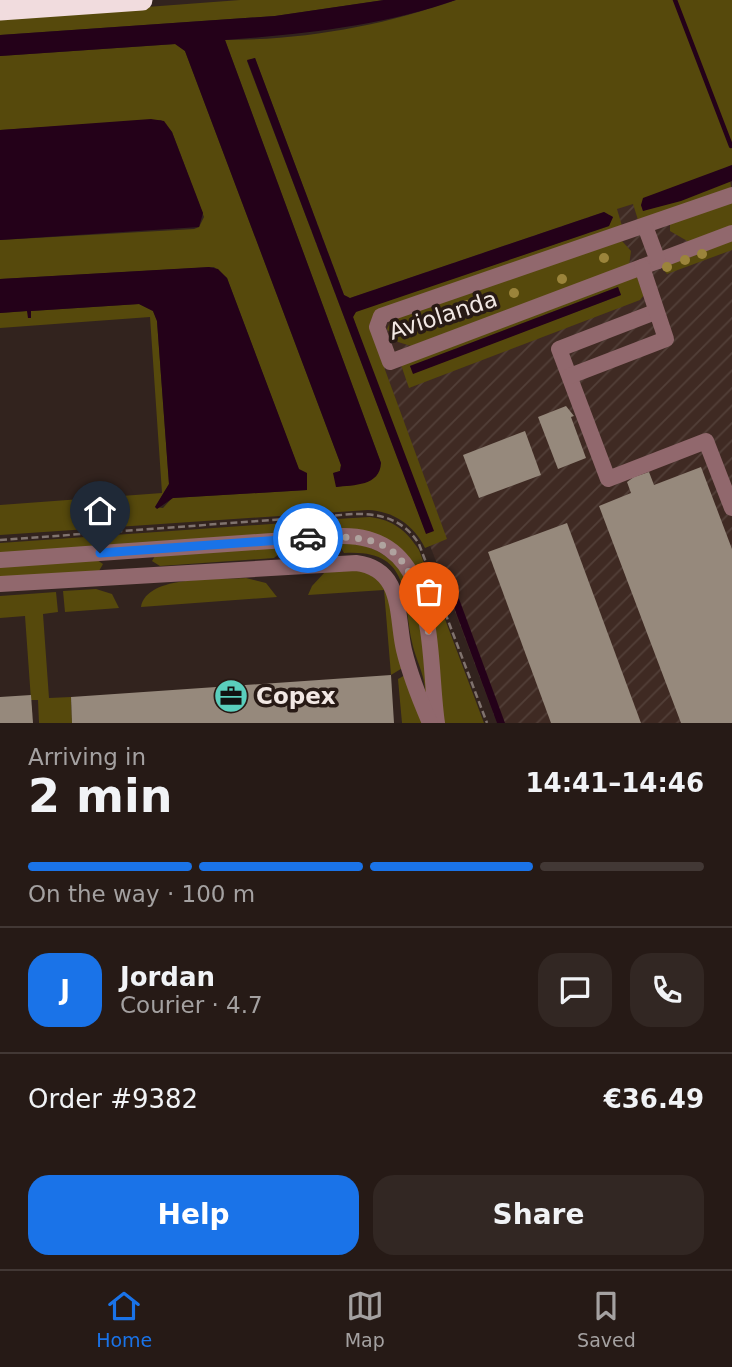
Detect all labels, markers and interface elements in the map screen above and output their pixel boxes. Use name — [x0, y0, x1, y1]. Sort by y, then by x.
street label: Aviolanda — [386, 285, 500, 345]
pin — [70, 481, 130, 553]
icon: home — [81, 492, 119, 530]
courier — [273, 503, 343, 573]
icon: car — [289, 519, 327, 557]
pin — [399, 562, 459, 634]
icon: bag — [410, 573, 448, 611]
office icon: Copex — [212, 677, 250, 715]
place label: Copex — [256, 683, 336, 709]
text: Arriving in — [28, 744, 146, 770]
text: 14:41–14:46 — [525, 768, 704, 798]
text: 2 min — [28, 769, 172, 823]
text: On the way · 100 m — [28, 881, 255, 907]
button: chat — [538, 953, 612, 1027]
button: phone — [630, 953, 704, 1027]
text: Jordan — [120, 962, 215, 992]
text: J — [60, 975, 70, 1005]
text: Courier · 4.7 — [120, 992, 263, 1018]
text: Order #9382 — [28, 1084, 198, 1114]
text: €36.49 — [604, 1084, 704, 1114]
button: Help — [28, 1175, 359, 1255]
button: Share — [373, 1175, 704, 1255]
tab: Home — [96, 1287, 152, 1351]
tab: Map — [345, 1287, 385, 1351]
tab: Saved — [577, 1287, 636, 1351]

